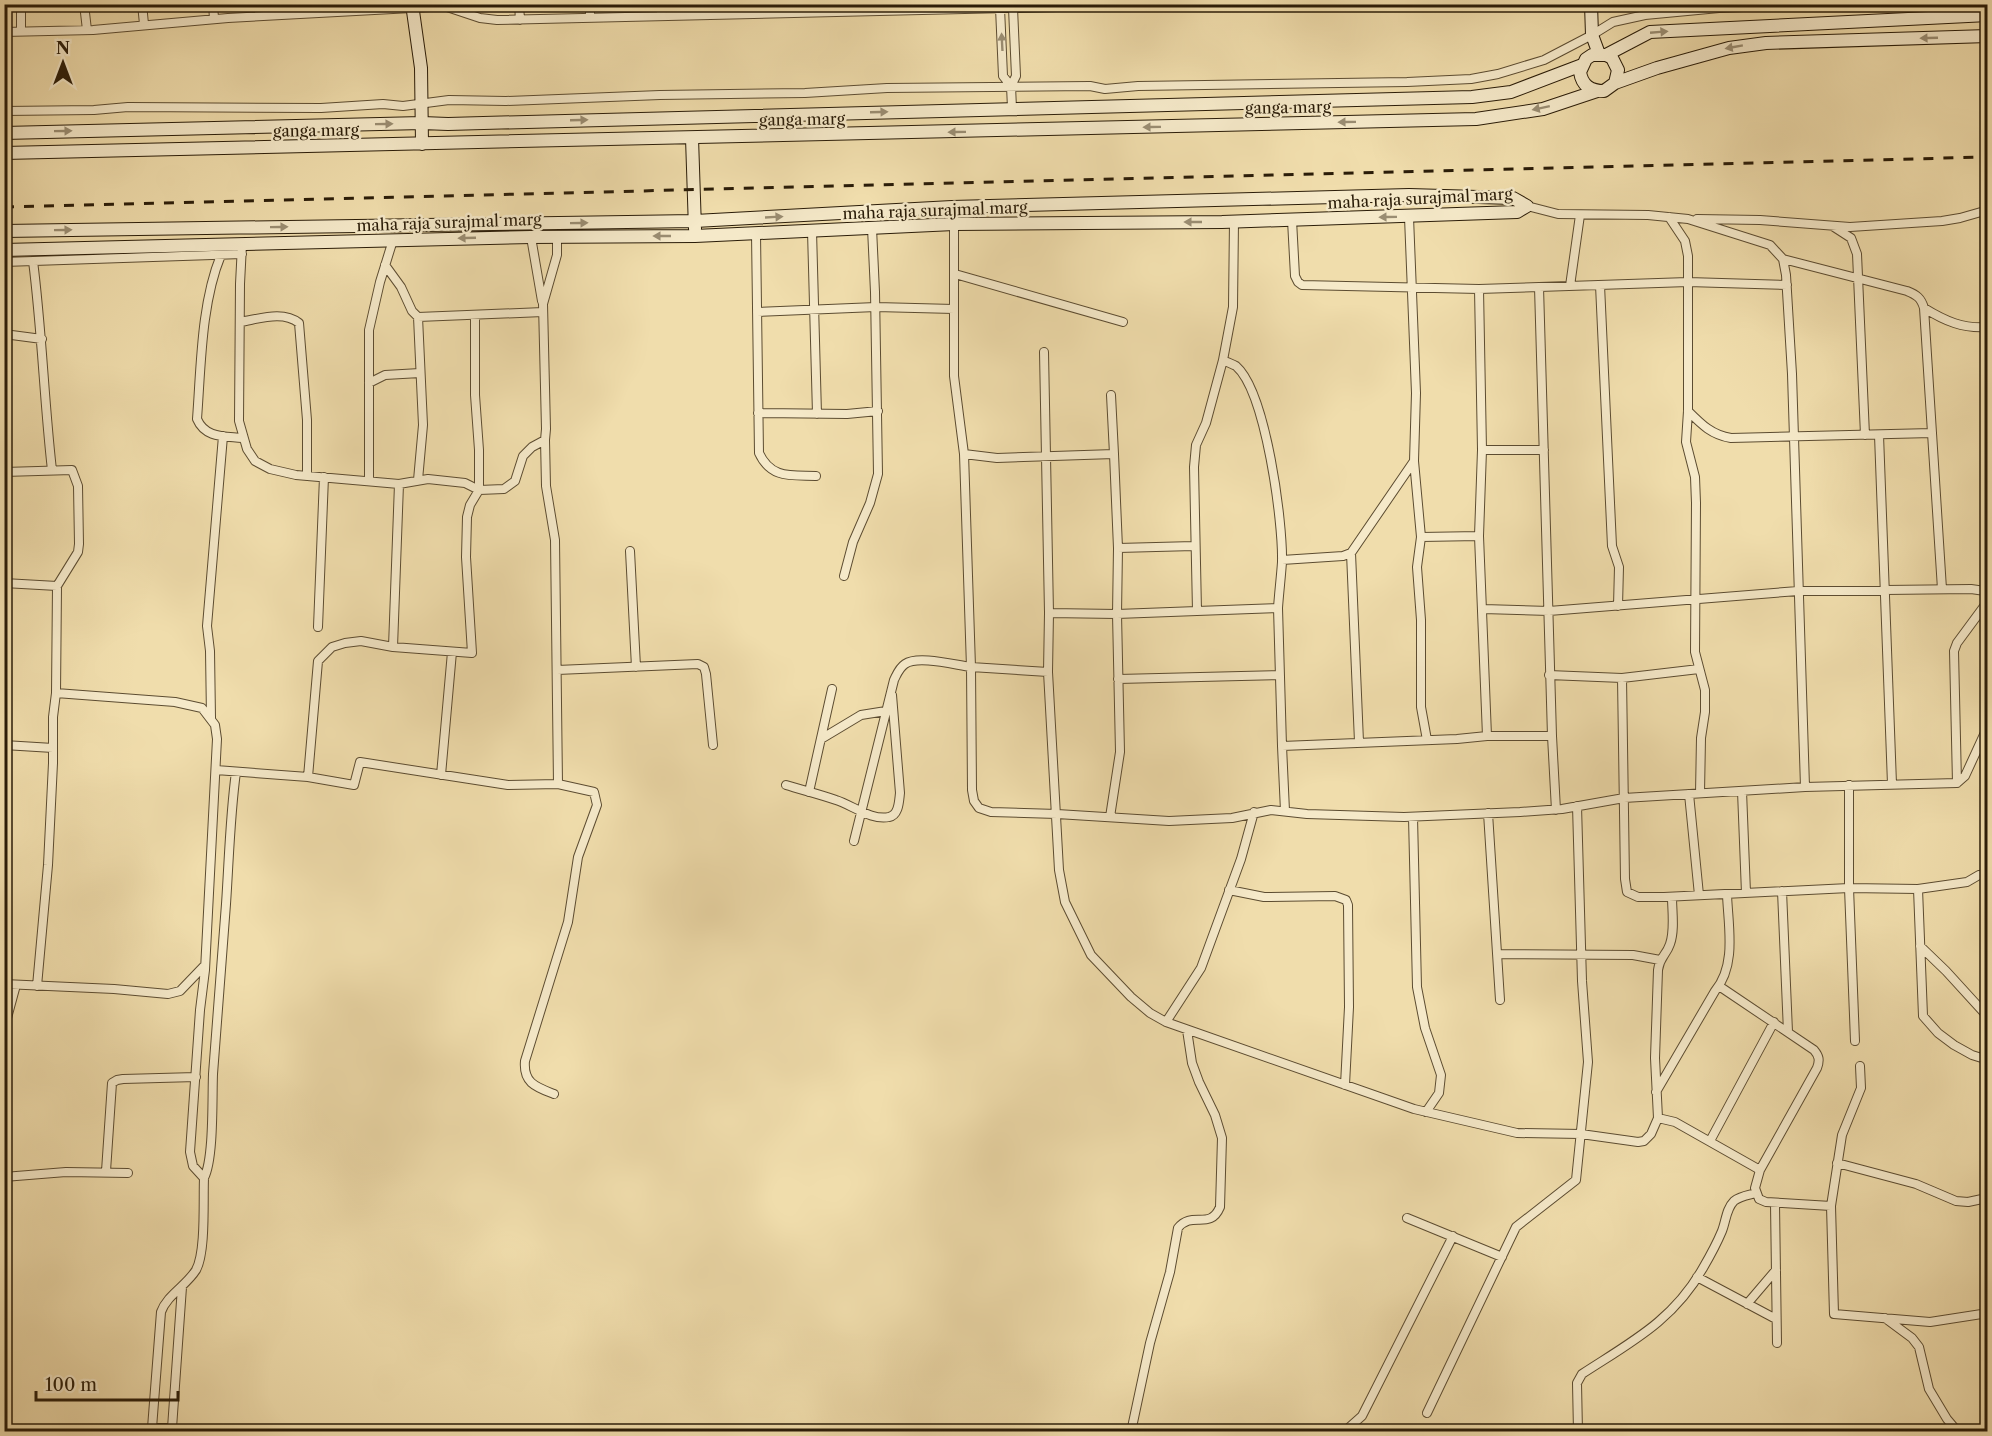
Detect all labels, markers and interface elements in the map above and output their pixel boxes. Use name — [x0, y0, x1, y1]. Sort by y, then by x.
one-way arrow — [1649, 27, 1668, 37]
north arrow — [33, 33, 93, 93]
one-way arrow — [997, 33, 1006, 52]
one-way arrow — [1920, 33, 1939, 43]
text: N — [56, 38, 70, 58]
one-way arrow — [1725, 43, 1744, 52]
street label: ganga marg — [1245, 96, 1332, 118]
one-way arrow — [1531, 104, 1550, 113]
one-way arrow — [869, 107, 888, 116]
street label: ganga marg — [759, 108, 846, 130]
one-way arrow — [569, 116, 588, 125]
one-way arrow — [1337, 117, 1356, 127]
street label: ganga marg — [273, 119, 360, 141]
one-way arrow — [374, 119, 393, 128]
one-way arrow — [1142, 122, 1161, 131]
one-way arrow — [53, 127, 72, 136]
one-way arrow — [947, 127, 966, 136]
street label: maha raja surajmal marg — [1327, 183, 1514, 213]
street label: maha raja surajmal marg — [842, 197, 1028, 223]
street label: maha raja surajmal marg — [356, 209, 542, 235]
one-way arrow — [764, 212, 783, 221]
one-way arrow — [1378, 213, 1397, 222]
one-way arrow — [1183, 217, 1202, 227]
one-way arrow — [569, 218, 588, 227]
one-way arrow — [269, 222, 288, 231]
one-way arrow — [53, 225, 72, 235]
one-way arrow — [653, 231, 672, 241]
one-way arrow — [458, 234, 477, 243]
scale bar — [36, 1364, 178, 1402]
text: 100 m — [45, 1374, 97, 1396]

